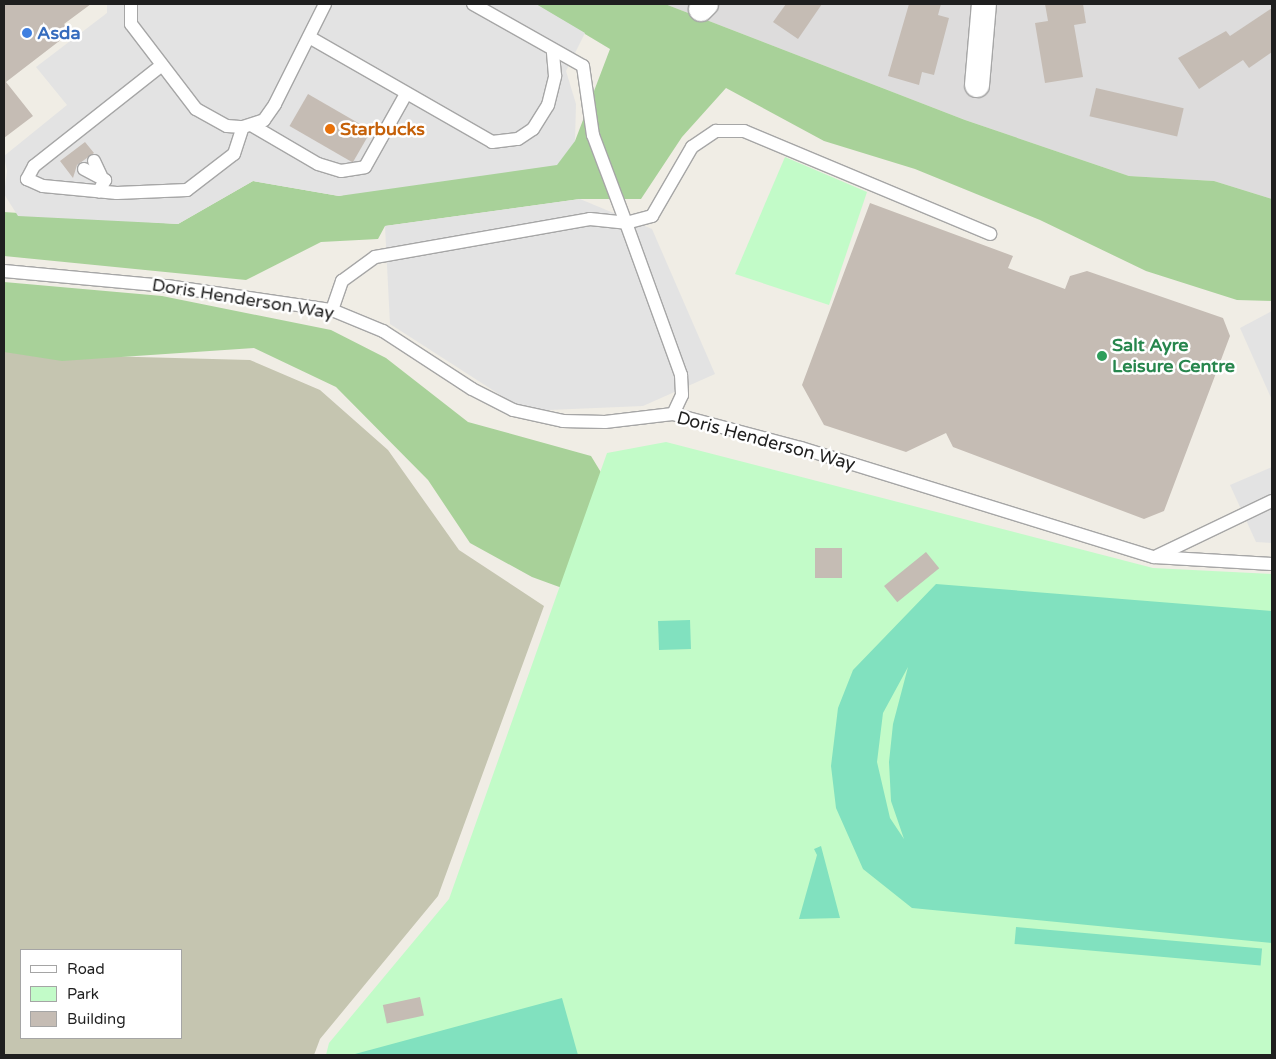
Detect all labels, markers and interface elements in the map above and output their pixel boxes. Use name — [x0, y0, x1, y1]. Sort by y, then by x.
place label: Asda — [37, 22, 81, 44]
marker: Asda — [21, 27, 33, 39]
place label: Starbucks — [340, 118, 425, 140]
marker: Starbucks — [324, 123, 336, 135]
street label: Doris Henderson Way — [150, 274, 336, 324]
place label: Salt Ayre Leisure Centre — [1112, 335, 1235, 378]
marker: Salt Ayre Leisure Centre — [1096, 350, 1108, 362]
street label: Doris Henderson Way — [674, 407, 858, 475]
legend — [20, 949, 182, 1039]
text: Road — [67, 960, 105, 978]
text: Park — [67, 985, 99, 1003]
text: Building — [67, 1010, 126, 1028]

